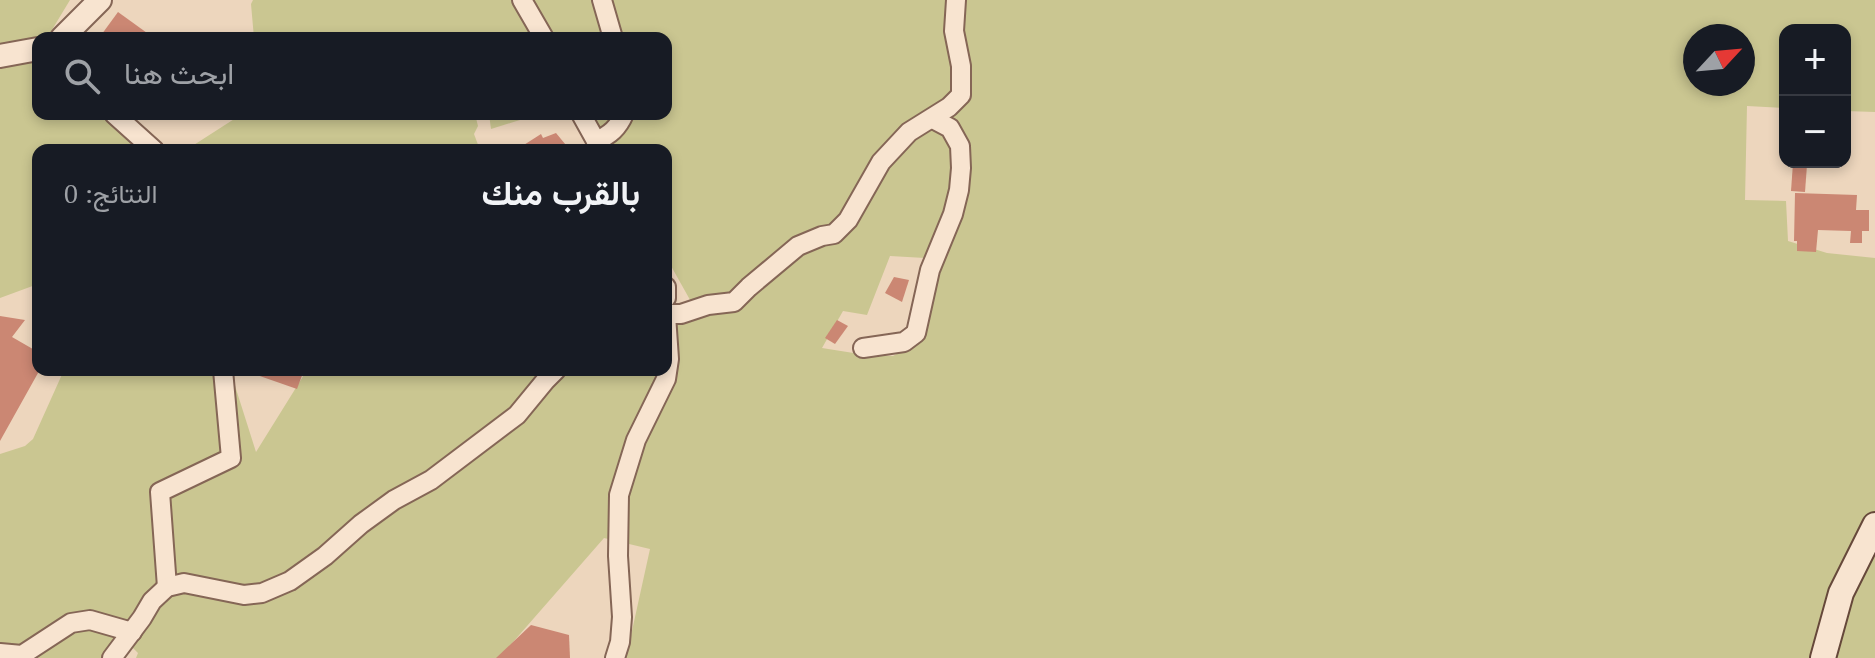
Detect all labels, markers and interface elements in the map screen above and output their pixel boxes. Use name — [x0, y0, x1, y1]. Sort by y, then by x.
north arrow — [1683, 24, 1755, 96]
map controls — [1779, 24, 1851, 168]
button: + — [1779, 24, 1851, 96]
search box — [32, 32, 672, 120]
text: ابحث هنا — [124, 53, 234, 93]
icon: search — [60, 54, 104, 98]
button: − — [1779, 96, 1851, 168]
text: بالقرب منك — [482, 170, 640, 215]
text: النتائج: 0 — [64, 176, 158, 210]

